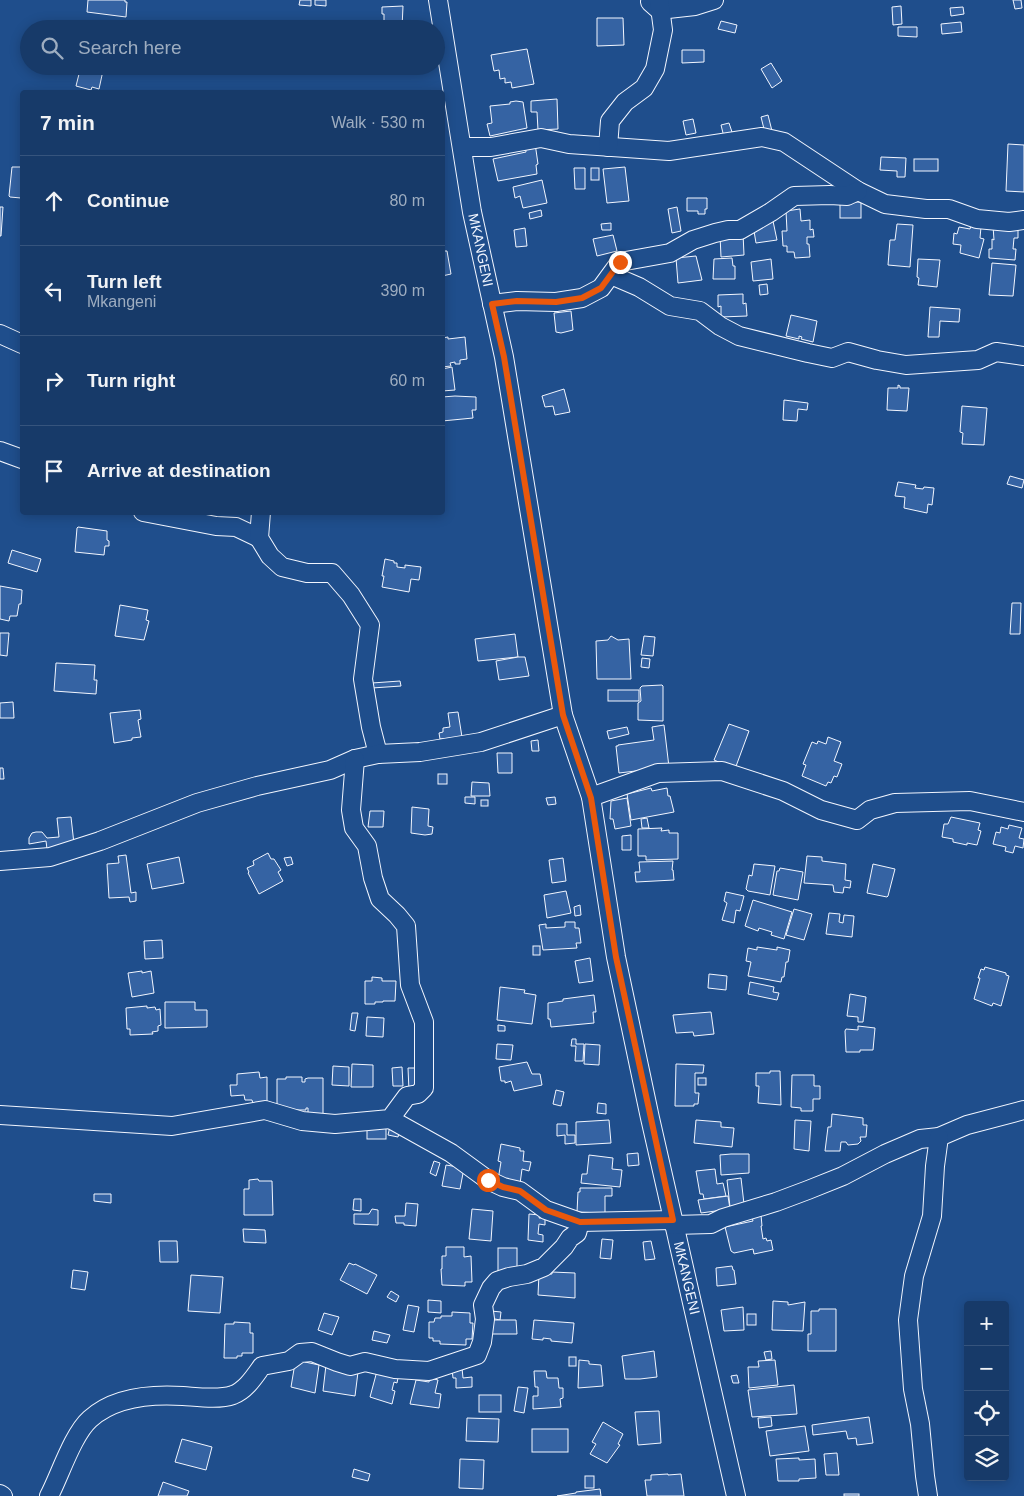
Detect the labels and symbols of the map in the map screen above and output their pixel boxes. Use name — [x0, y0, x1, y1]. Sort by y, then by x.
street label: MKANGENI — [465, 212, 497, 288]
route end — [609, 251, 632, 274]
route start — [477, 1169, 500, 1192]
street label: MKANGENI — [671, 1240, 703, 1316]

